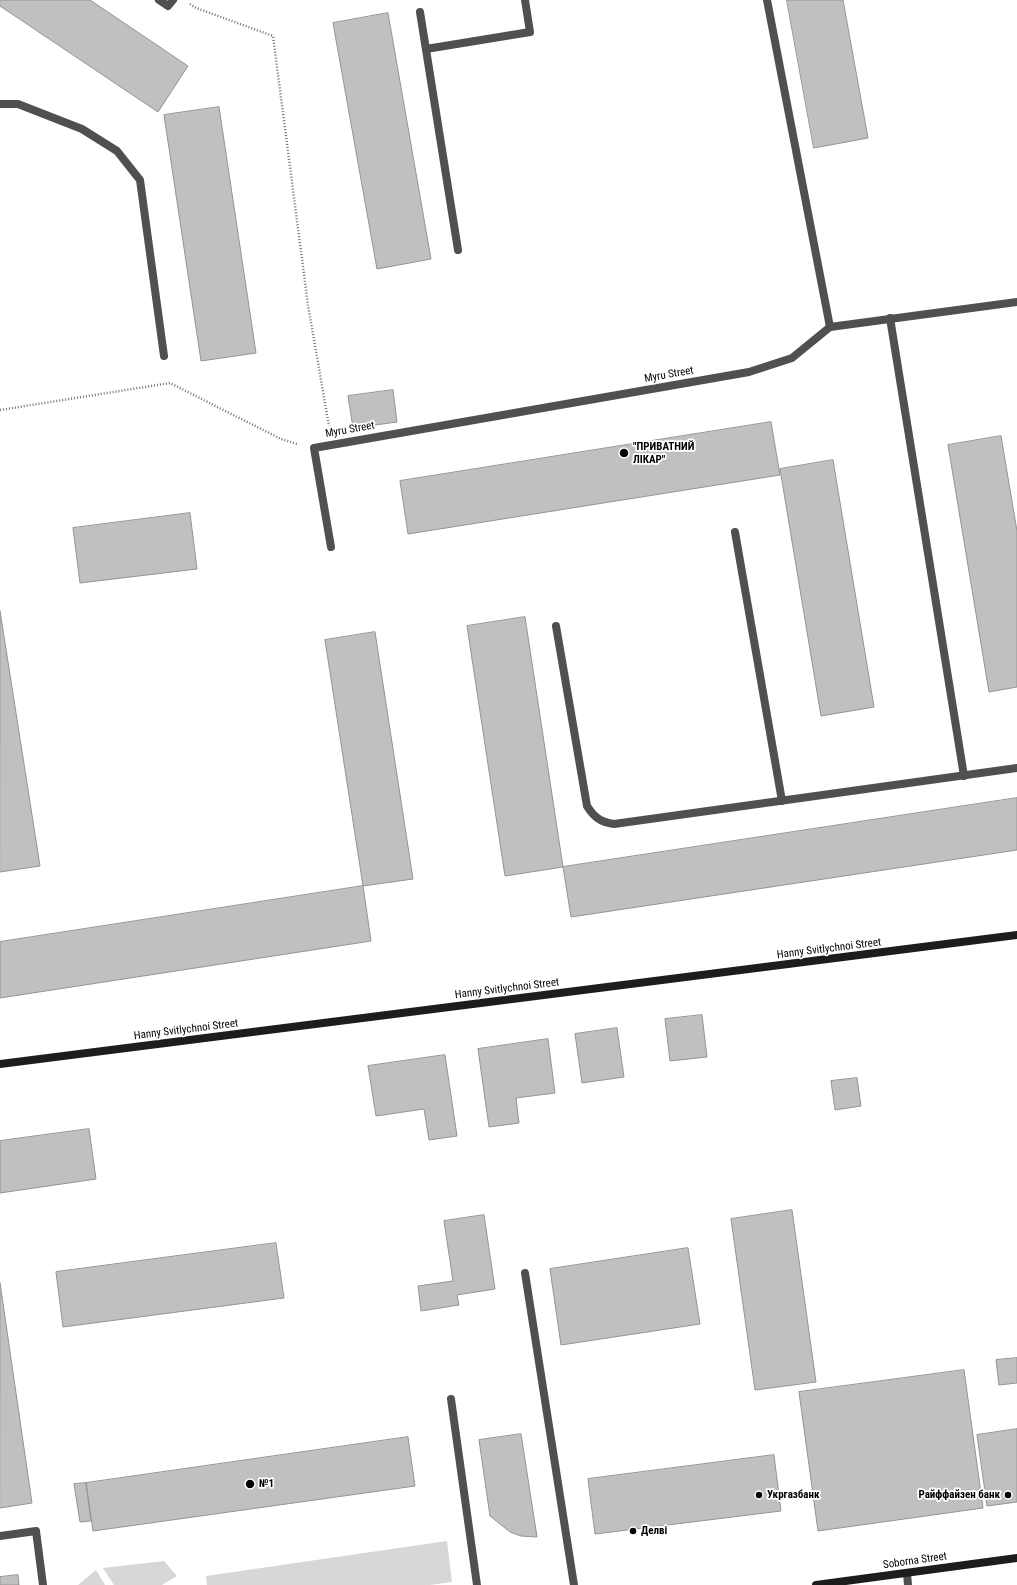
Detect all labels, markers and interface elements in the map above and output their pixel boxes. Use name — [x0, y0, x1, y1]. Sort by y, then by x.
street label: Myru Street — [643, 364, 695, 386]
street label: Myru Street — [324, 419, 376, 441]
place label: "ПРИВАТНИЙ ЛІКАР" — [633, 440, 694, 466]
marker: "ПРИВАТНИЙ ЛІКАР" — [618, 447, 630, 459]
street label: Hanny Svitlychnoi Street — [776, 936, 882, 962]
street label: Hanny Svitlychnoi Street — [454, 976, 560, 1002]
street label: Hanny Svitlychnoi Street — [133, 1017, 239, 1043]
place label: №1 — [259, 1477, 274, 1491]
marker: №1 — [244, 1478, 256, 1490]
place label: Укргазбанк — [767, 1488, 820, 1502]
place label: Райффайзен банк — [918, 1488, 1000, 1502]
marker: Укргазбанк — [754, 1490, 764, 1500]
marker: Райффайзен банк — [1003, 1490, 1013, 1500]
place label: Делві — [641, 1524, 667, 1538]
marker: Делві — [628, 1526, 638, 1536]
street label: Soborna Street — [882, 1550, 948, 1572]

